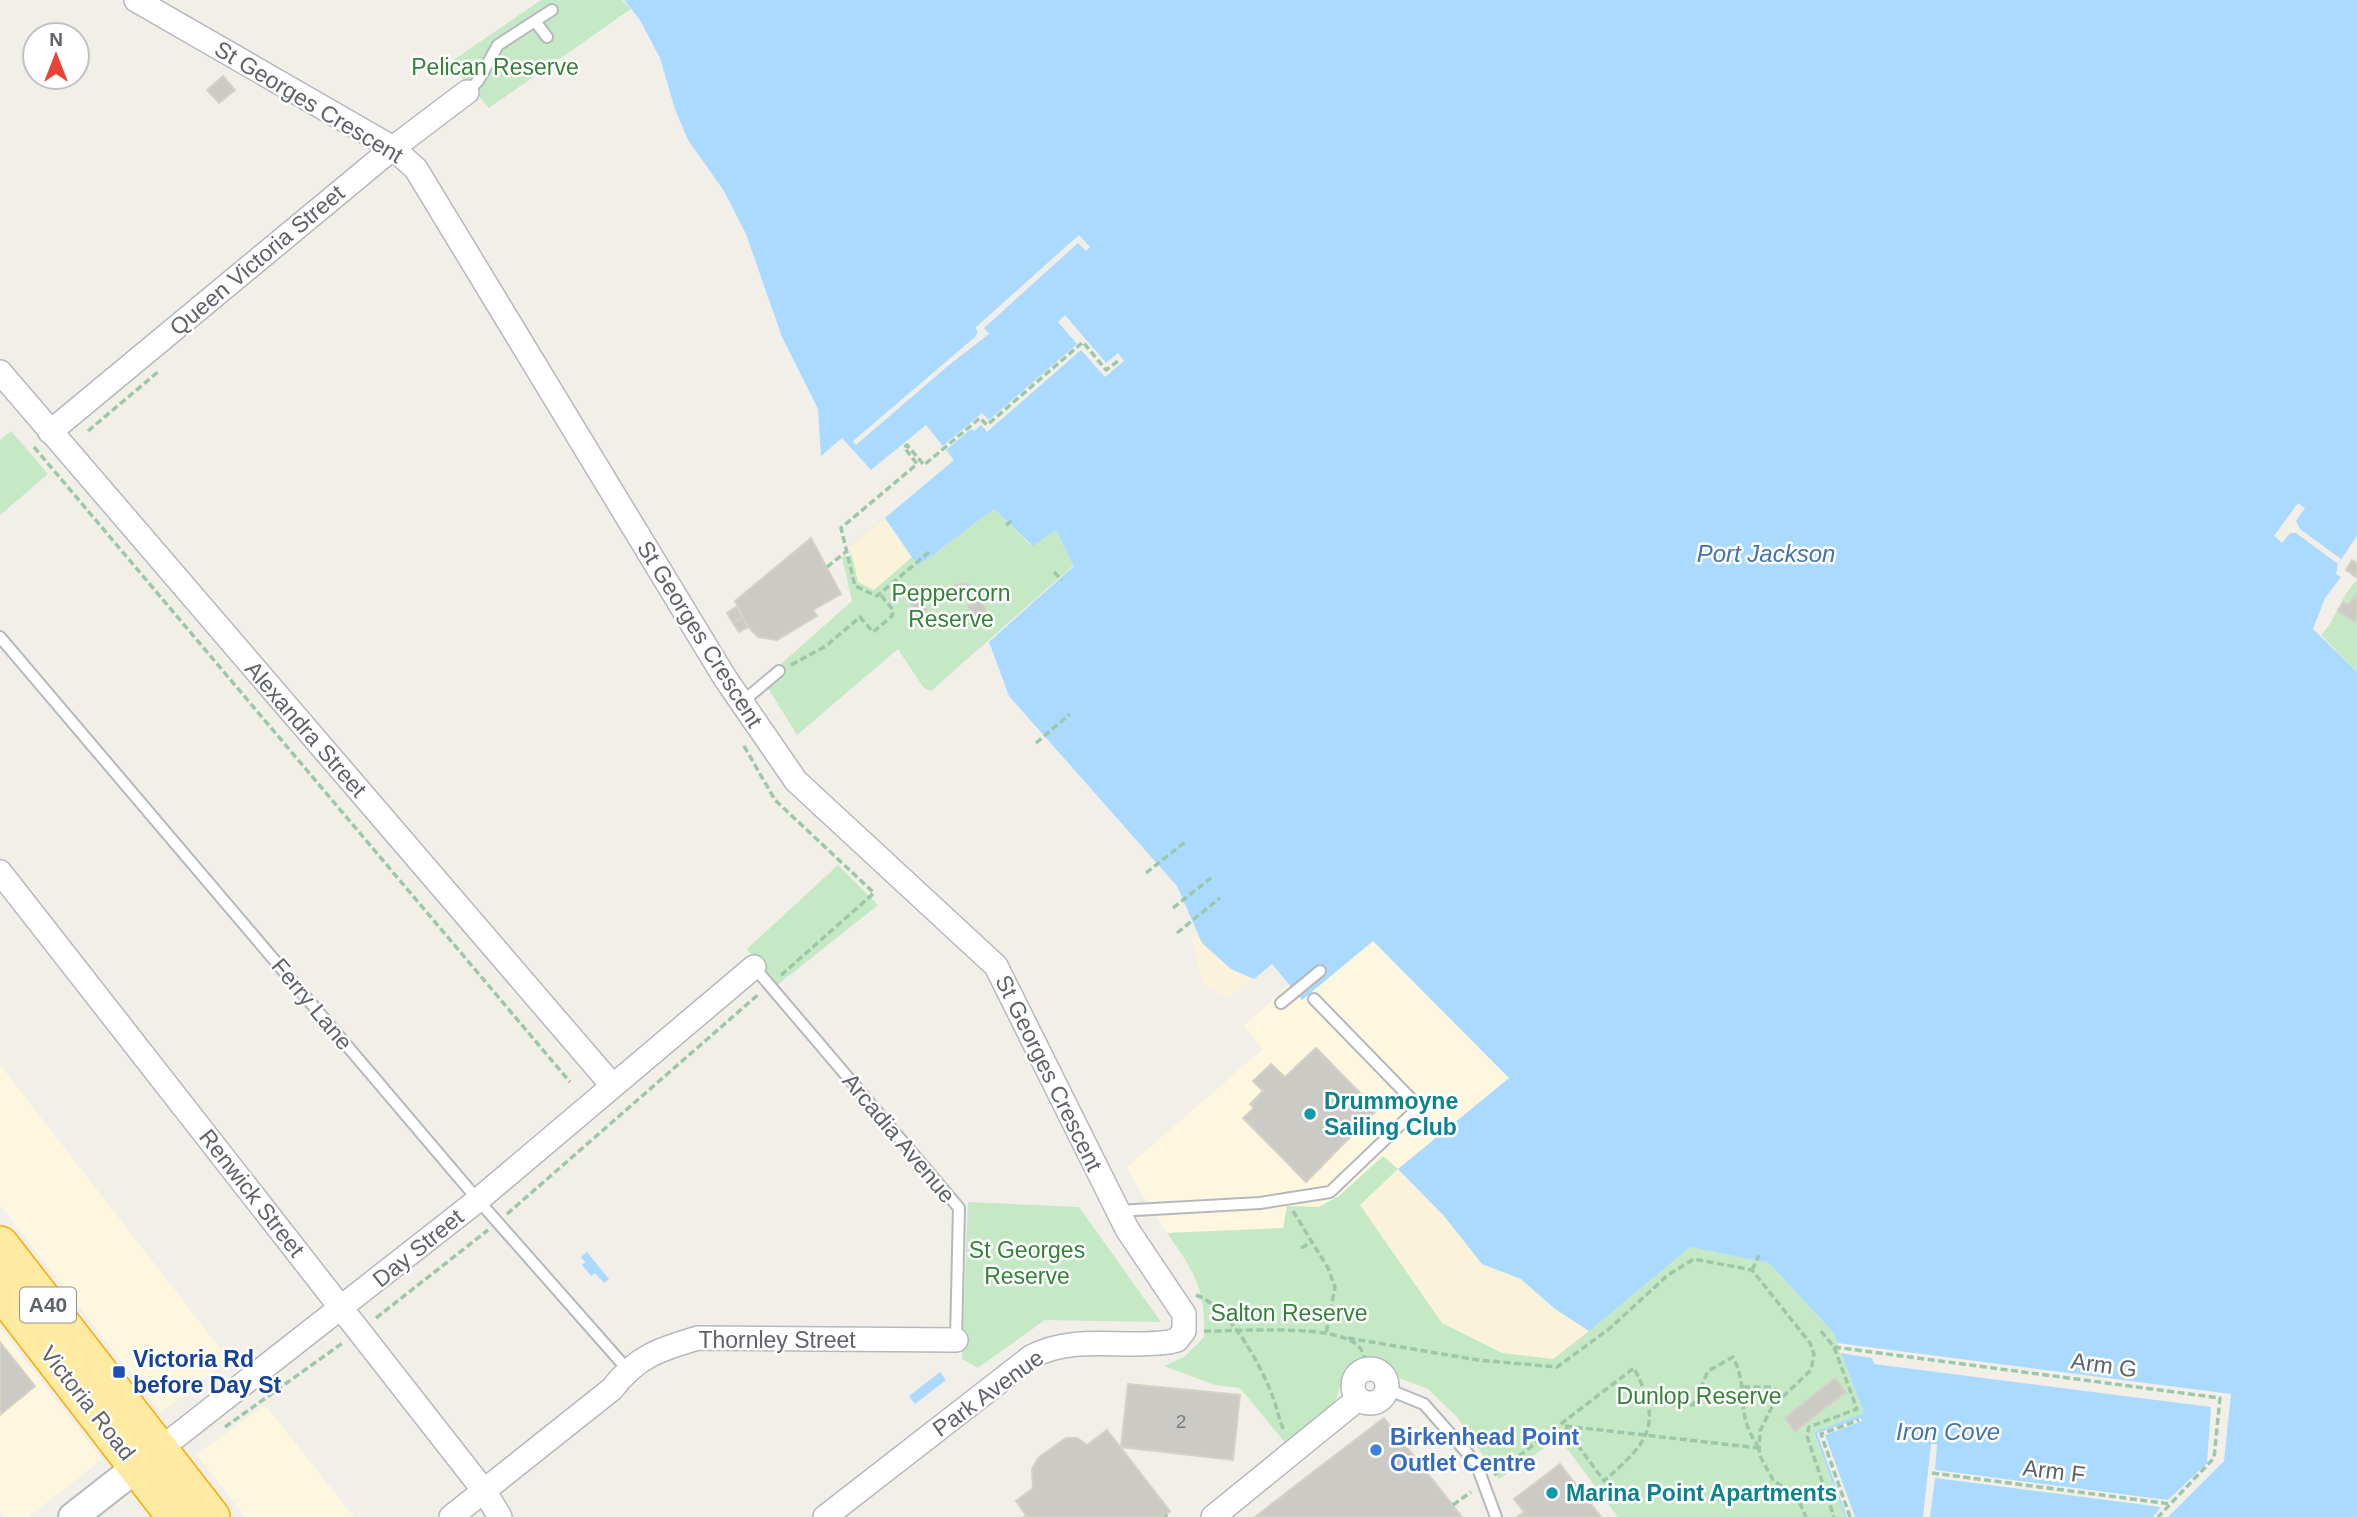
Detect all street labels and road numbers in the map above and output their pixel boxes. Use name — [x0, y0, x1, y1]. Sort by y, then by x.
street label: St Georges Crescent — [210, 36, 408, 169]
street label: Queen Victoria Street — [165, 179, 350, 340]
street label: St Georges Crescent — [632, 536, 768, 732]
street label: Alexandra Street — [240, 656, 372, 803]
street label: Ferry Lane — [266, 953, 358, 1055]
street label: St Georges Crescent — [990, 971, 1108, 1176]
street label: Arcadia Avenue — [837, 1068, 961, 1208]
street label: Renwick Street — [194, 1124, 310, 1262]
street label: Day Street — [368, 1203, 469, 1292]
road number: A40 — [20, 1288, 76, 1322]
street label: Thornley Street — [698, 1327, 856, 1353]
street label: Victoria Road — [35, 1341, 141, 1465]
street label: Park Avenue — [928, 1344, 1048, 1442]
street label: Arm G — [2069, 1348, 2139, 1382]
street label: Arm F — [2021, 1454, 2087, 1488]

